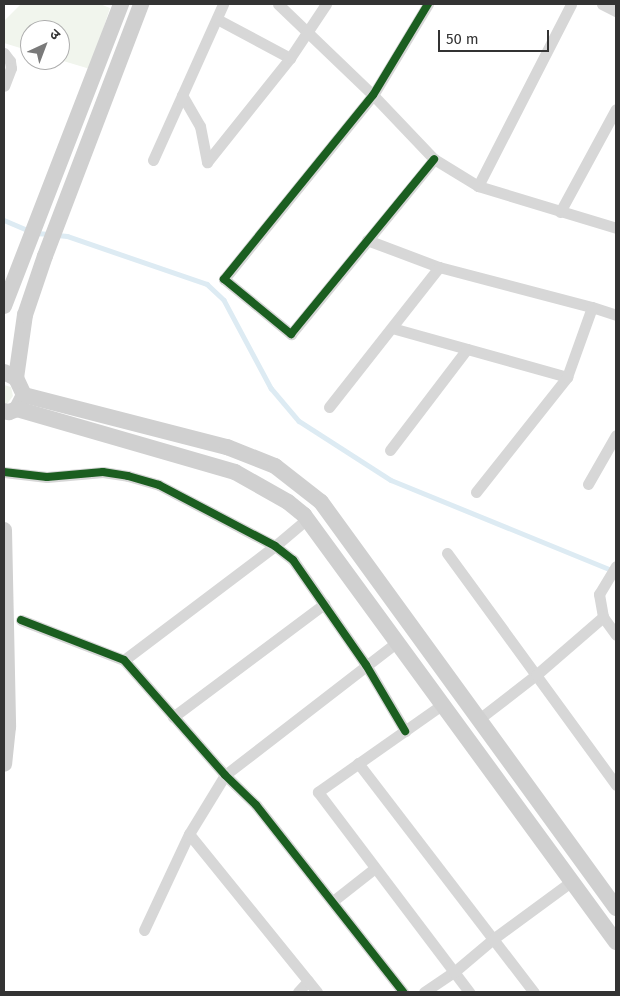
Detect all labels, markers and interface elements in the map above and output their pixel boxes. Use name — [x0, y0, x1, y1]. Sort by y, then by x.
north arrow — [20, 20, 70, 70]
scale bar — [440, 20, 551, 52]
text: उ — [46, 25, 64, 43]
text: 50 m — [446, 30, 479, 48]

